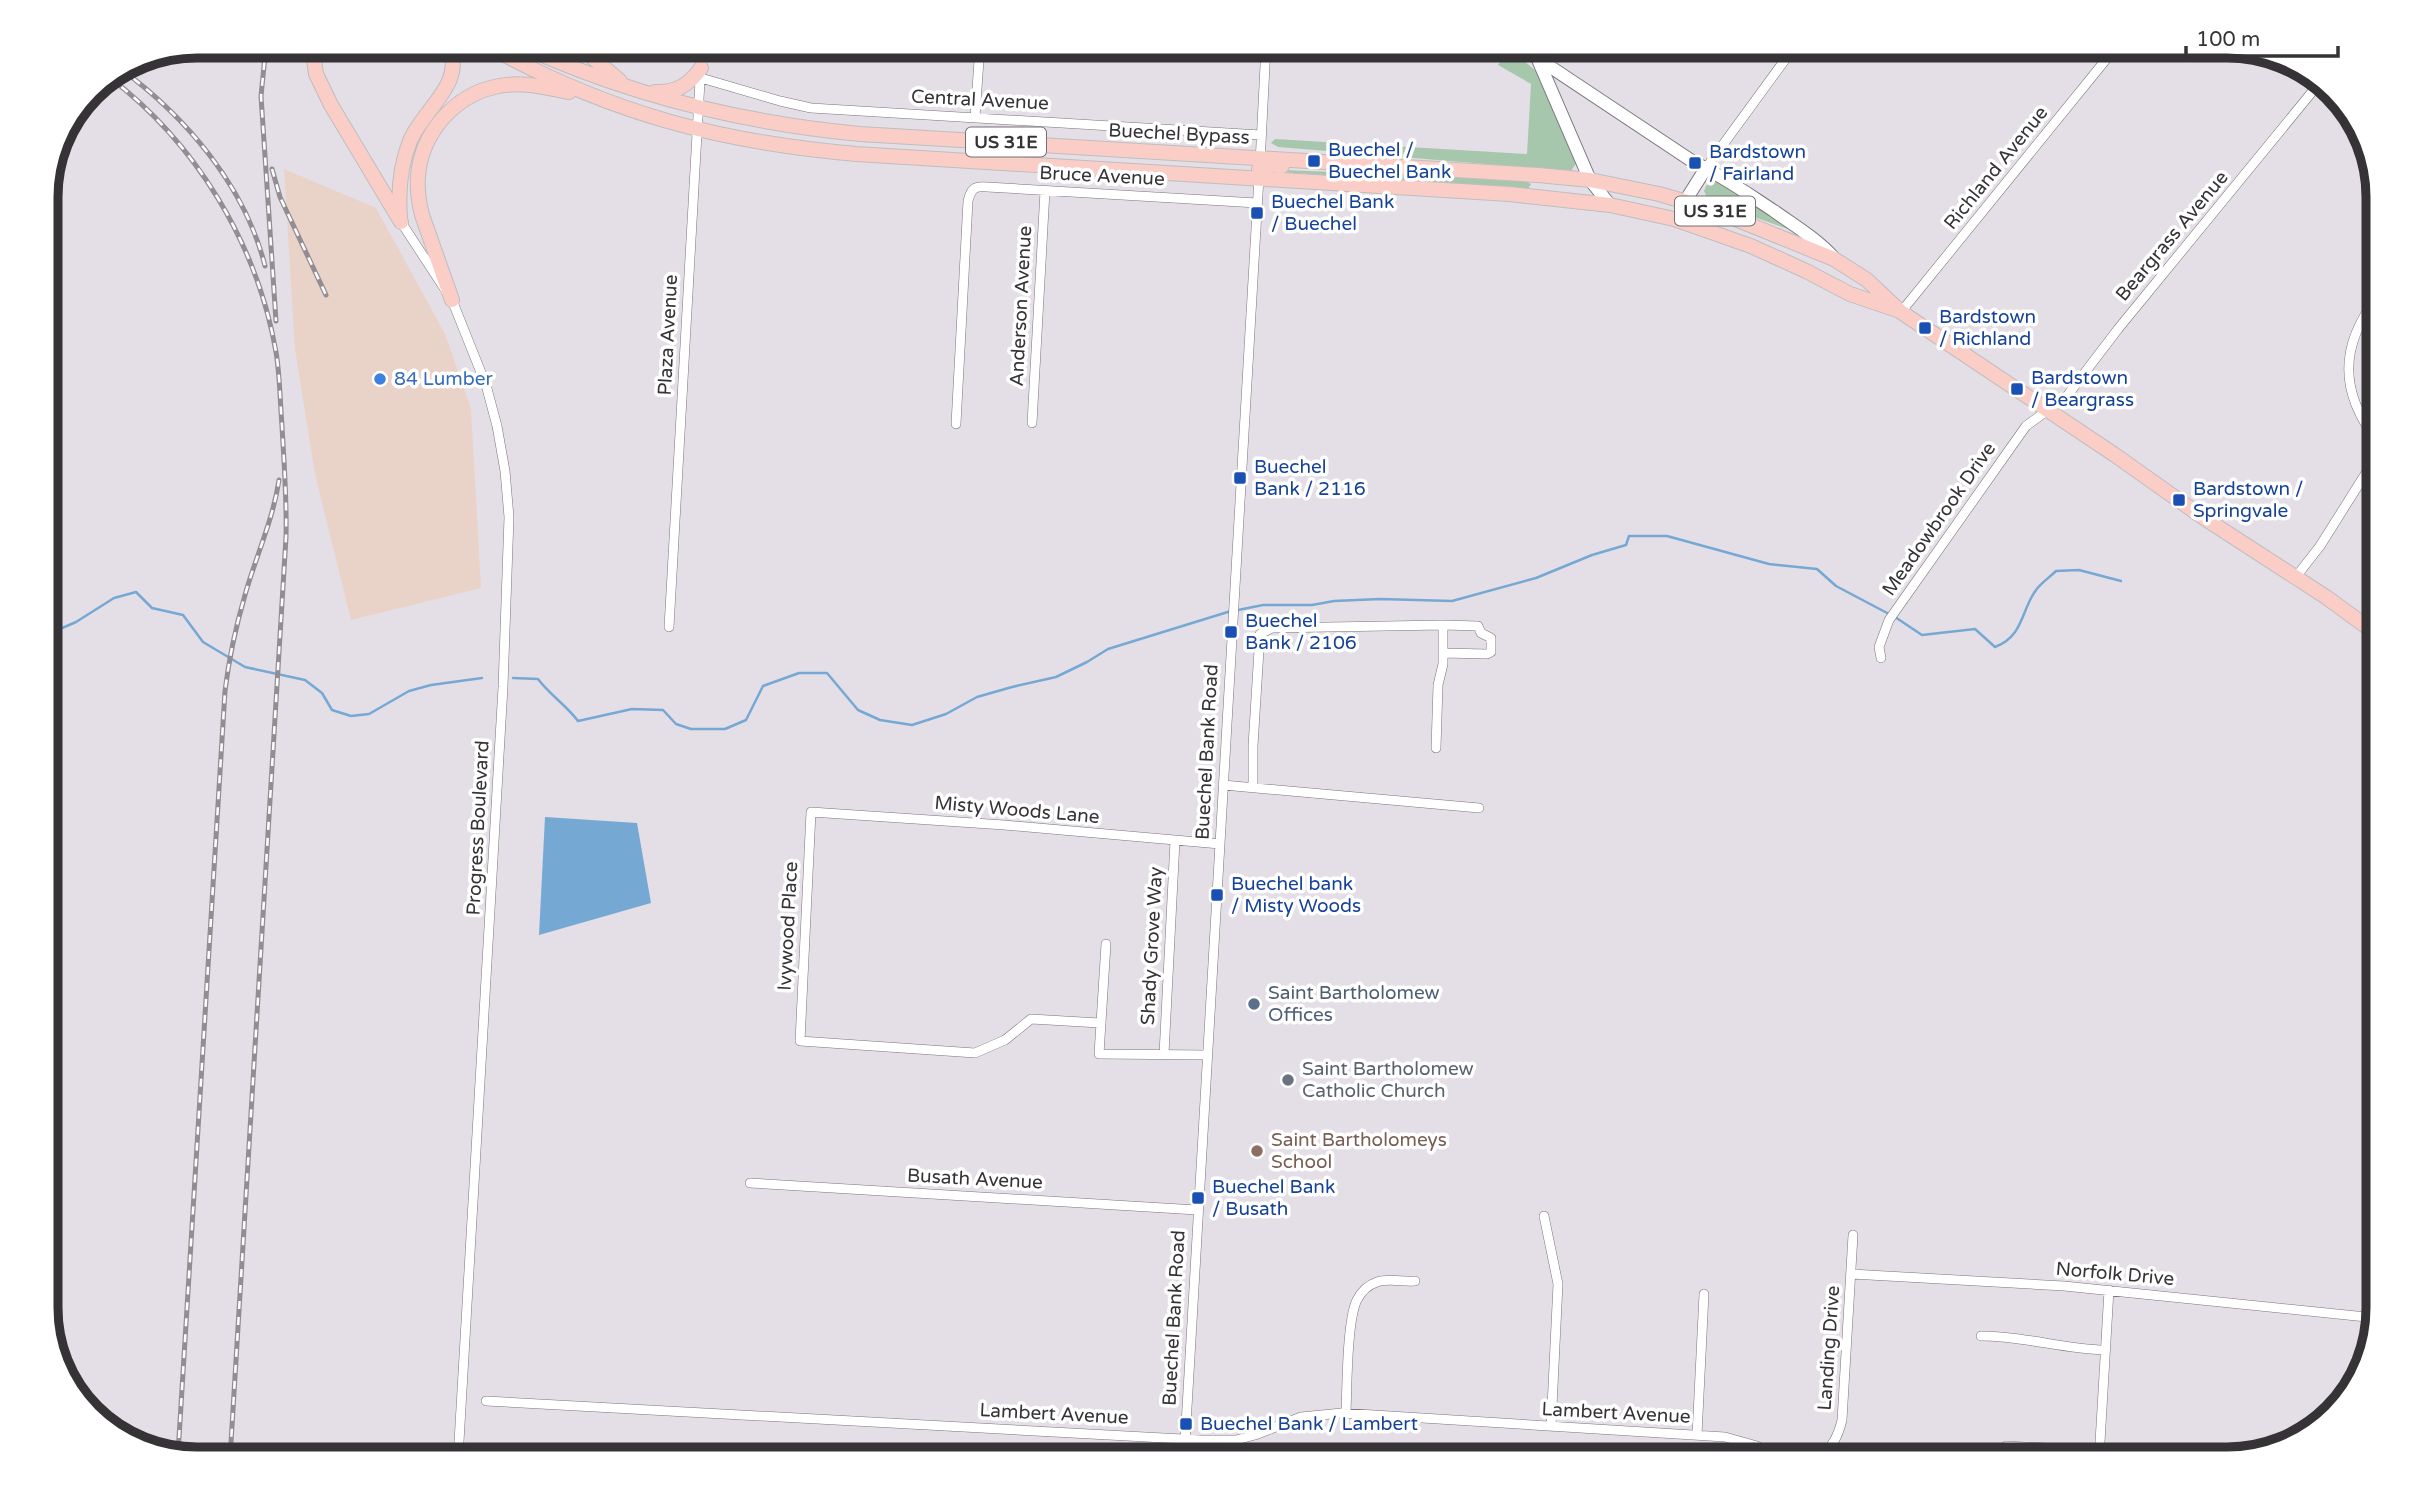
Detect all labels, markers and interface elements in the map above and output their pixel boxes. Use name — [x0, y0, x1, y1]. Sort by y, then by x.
scale bar — [2186, 14, 2338, 58]
text: 100 m — [2196, 27, 2260, 52]
street label: Central Avenue — [911, 85, 1049, 115]
street label: Richland Avenue — [1940, 102, 2052, 234]
street label: Buechel Bypass — [1108, 119, 1250, 149]
road number: US 31E — [966, 127, 1046, 156]
place label: Buechel / Buechel Bank — [1328, 139, 1451, 183]
place label: Bardstown / Fairland — [1709, 141, 1806, 185]
marker: Buechel / Buechel Bank — [1306, 153, 1322, 169]
marker: Bardstown / Fairland — [1687, 155, 1703, 171]
street label: Bruce Avenue — [1039, 162, 1165, 190]
street label: Beargrass Avenue — [2111, 167, 2233, 305]
place label: Buechel Bank / Buechel — [1271, 191, 1394, 235]
road number: US 31E — [1675, 196, 1755, 226]
marker: Buechel Bank / Buechel — [1249, 205, 1265, 221]
street label: Anderson Avenue — [1006, 225, 1036, 387]
street label: Plaza Avenue — [654, 274, 682, 396]
place label: Bardstown / Richland — [1939, 306, 2036, 350]
marker: Bardstown / Richland — [1917, 320, 1933, 336]
place label: Bardstown / Beargrass — [2031, 367, 2134, 411]
place label: 84 Lumber — [394, 368, 494, 390]
marker: 84 Lumber — [372, 371, 388, 387]
marker: Bardstown / Beargrass — [2009, 381, 2025, 397]
street label: Meadowbrook Drive — [1878, 438, 2000, 600]
place label: Buechel Bank / 2116 — [1254, 456, 1366, 500]
marker: Buechel Bank / 2116 — [1232, 470, 1248, 486]
place label: Bardstown / Springvale — [2193, 478, 2303, 522]
marker: Bardstown / Springvale — [2171, 492, 2187, 508]
place label: Buechel Bank / 2106 — [1245, 610, 1357, 654]
marker: Buechel Bank / 2106 — [1223, 624, 1239, 640]
street label: Buechel Bank Road — [1191, 664, 1223, 840]
street label: Progress Boulevard — [462, 740, 494, 916]
street label: Misty Woods Lane — [934, 792, 1100, 828]
street label: Ivywood Place — [774, 861, 802, 991]
street label: Shady Grove Way — [1137, 866, 1167, 1026]
place label: Buechel bank / Misty Woods — [1231, 873, 1361, 917]
marker: Buechel bank / Misty Woods — [1209, 887, 1225, 903]
place label: Saint Bartholomew Offices — [1268, 982, 1440, 1026]
marker: Saint Bartholomew Offices — [1246, 996, 1262, 1012]
place label: Saint Bartholomew Catholic Church — [1302, 1058, 1474, 1102]
marker: Saint Bartholomew Catholic Church — [1280, 1072, 1296, 1088]
place label: Saint Bartholomeys School — [1271, 1129, 1447, 1173]
marker: Saint Bartholomeys School — [1249, 1143, 1265, 1159]
street label: Busath Avenue — [907, 1164, 1043, 1194]
place label: Buechel Bank / Busath — [1212, 1176, 1335, 1220]
marker: Buechel Bank / Busath — [1190, 1190, 1206, 1206]
street label: Buechel Bank Road — [1158, 1230, 1190, 1406]
street label: Norfolk Drive — [2055, 1258, 2175, 1290]
street label: Landing Drive — [1814, 1285, 1844, 1411]
street label: Lambert Avenue — [1541, 1398, 1691, 1428]
street label: Lambert Avenue — [979, 1399, 1129, 1429]
place label: Buechel Bank / Lambert — [1200, 1413, 1418, 1435]
marker: Buechel Bank / Lambert — [1178, 1416, 1194, 1432]

